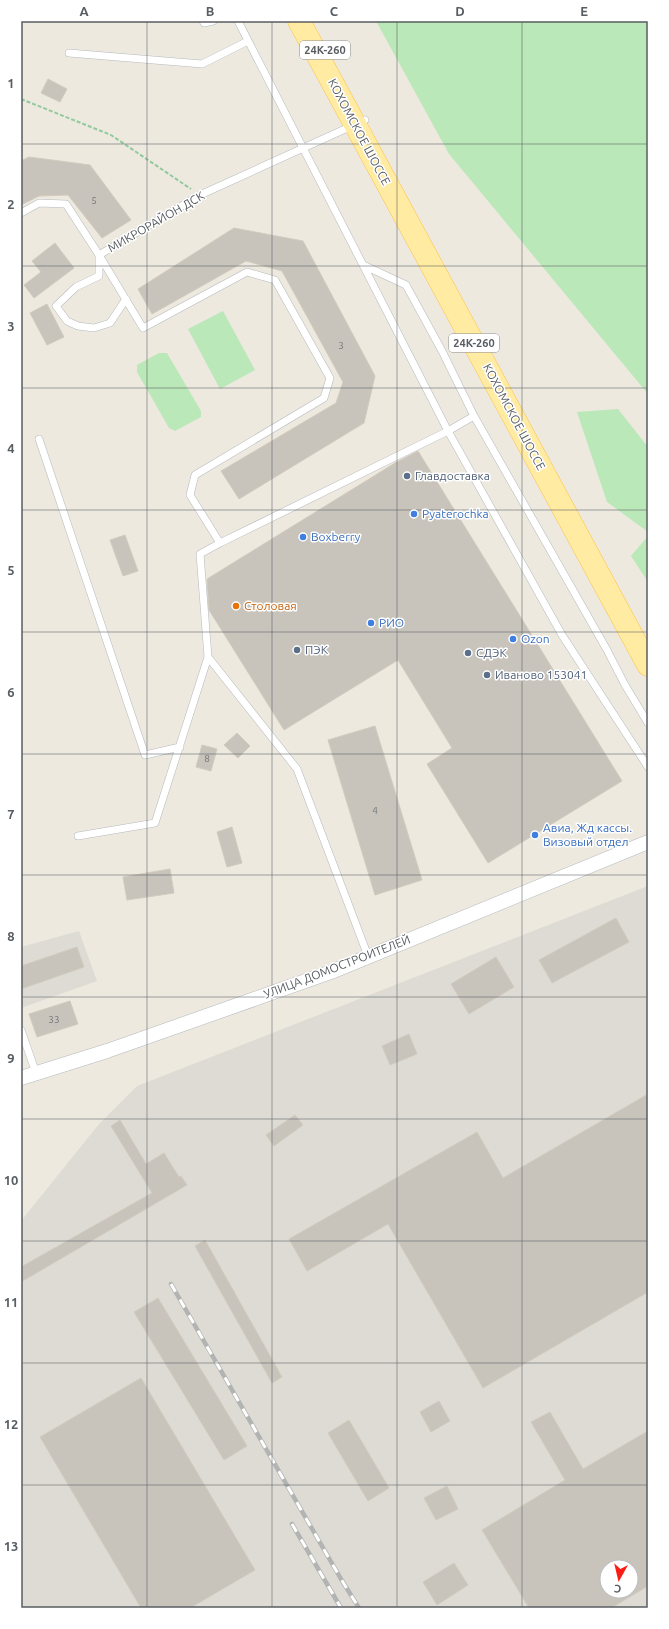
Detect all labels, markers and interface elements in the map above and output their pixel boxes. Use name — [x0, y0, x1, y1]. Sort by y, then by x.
text: A — [79, 4, 89, 18]
text: B — [206, 4, 215, 18]
text: C — [330, 4, 339, 18]
text: D — [455, 4, 465, 18]
text: E — [580, 4, 588, 18]
road number: 24К-260 — [300, 41, 350, 59]
text: 1 — [7, 76, 15, 90]
street label: КОХОМСКОЕ ШОССЕ — [326, 76, 393, 187]
street label: МИКРОРАЙОН ДСК — [105, 188, 207, 255]
house number: 5 — [91, 195, 97, 206]
text: 2 — [7, 197, 15, 211]
text: 3 — [7, 319, 15, 333]
road number: 24К-260 — [449, 334, 499, 352]
house number: 3 — [338, 340, 344, 351]
street label: КОХОМСКОЕ ШОССЕ — [481, 361, 548, 472]
text: 4 — [7, 441, 15, 455]
place label: Главдоставка — [415, 469, 490, 482]
marker: Главдоставка — [402, 471, 412, 481]
place label: Pyaterochka — [422, 507, 489, 520]
marker: Pyaterochka — [409, 509, 419, 519]
place label: Boxberry — [311, 530, 361, 543]
marker: Boxberry — [298, 532, 308, 542]
text: 5 — [7, 563, 15, 577]
place label: Столовая — [244, 599, 297, 612]
marker: Столовая — [231, 601, 241, 611]
place label: РИО — [379, 616, 404, 629]
marker: РИО — [366, 618, 376, 628]
place label: Ozon — [521, 632, 550, 645]
marker: Ozon — [508, 634, 518, 644]
place label: ПЭК — [305, 643, 329, 656]
marker: ПЭК — [292, 645, 302, 655]
place label: СДЭК — [476, 646, 507, 659]
marker: СДЭК — [463, 648, 473, 658]
place label: Иваново 153041 — [495, 668, 587, 681]
marker: Иваново 153041 — [482, 670, 492, 680]
text: 6 — [7, 685, 15, 699]
house number: 8 — [204, 753, 210, 764]
house number: 4 — [372, 805, 378, 816]
text: 7 — [7, 807, 15, 821]
place label: Авиа, Жд кассы. Визовый отдел — [543, 821, 632, 848]
marker: Авиа, Жд кассы. Визовый отдел — [530, 830, 540, 840]
text: 8 — [7, 929, 15, 943]
street label: УЛИЦА ДОМОСТРОИТЕЛЕЙ — [262, 933, 412, 1001]
house number: 33 — [48, 1014, 60, 1025]
text: 9 — [7, 1051, 15, 1065]
text: 10 — [4, 1173, 18, 1187]
text: 11 — [4, 1295, 18, 1309]
text: 12 — [4, 1417, 18, 1431]
text: 13 — [4, 1539, 18, 1553]
north arrow — [599, 1559, 639, 1599]
text: С — [613, 1582, 622, 1595]

